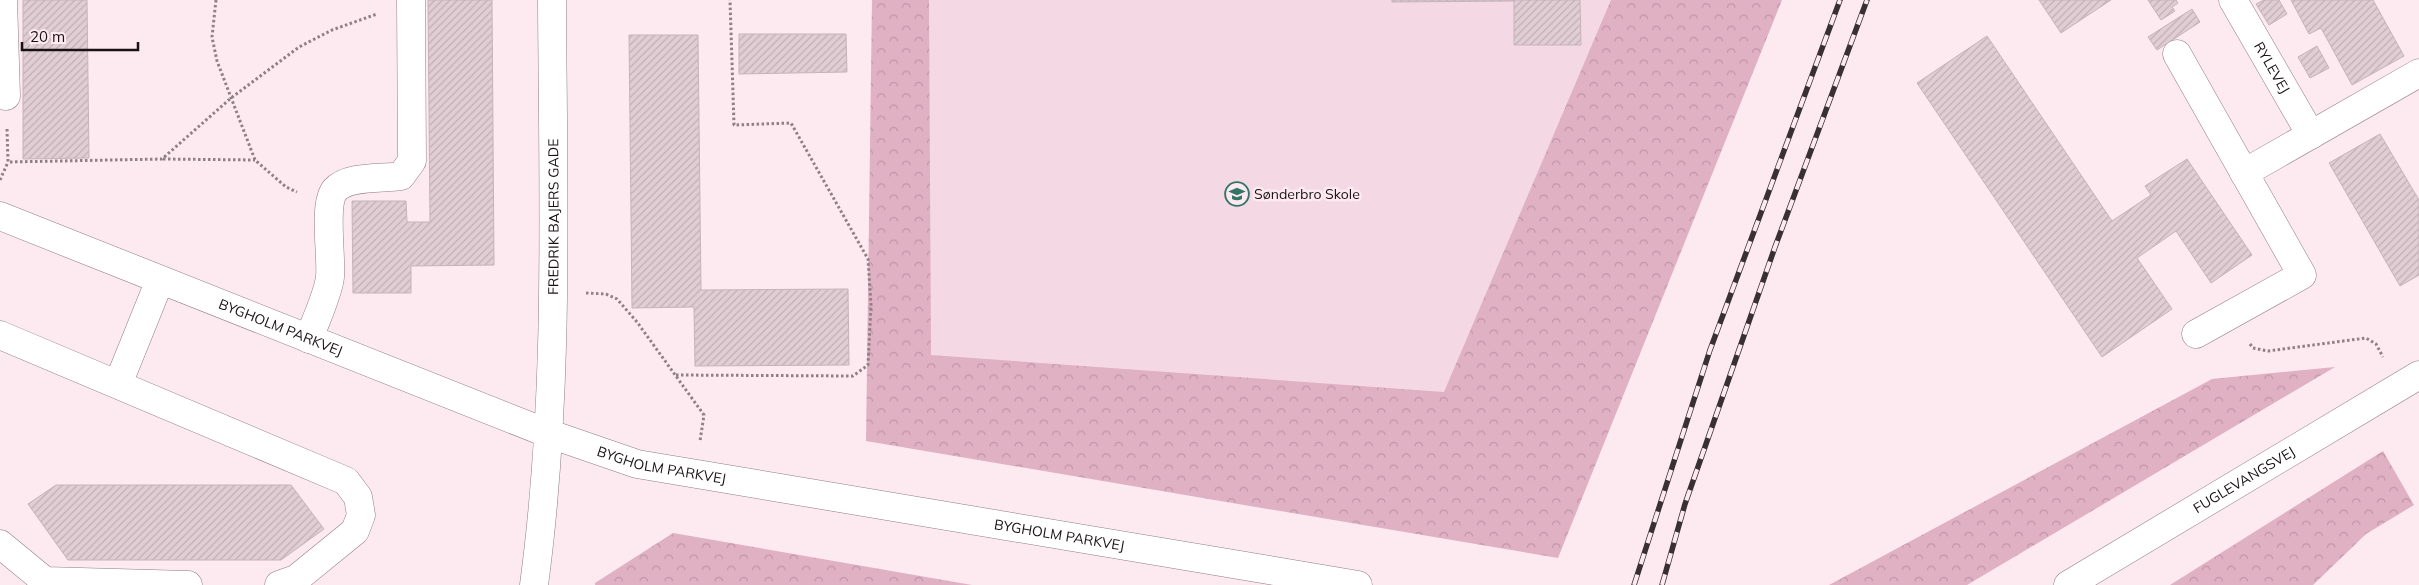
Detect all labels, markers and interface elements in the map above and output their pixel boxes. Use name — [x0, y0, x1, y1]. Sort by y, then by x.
scale bar — [22, 20, 139, 52]
text: 20 m — [30, 27, 65, 46]
street label: RYLEVEJ — [2250, 38, 2294, 97]
street label: FREDRIK BAJERS GADE — [544, 139, 563, 295]
school or university icon: Sønderbro Skole — [1224, 181, 1250, 207]
place label: Sønderbro Skole — [1254, 185, 1360, 203]
street label: BYGHOLM PARKVEJ — [216, 295, 345, 360]
street label: BYGHOLM PARKVEJ — [595, 442, 727, 488]
street label: FUGLEVANGSVEJ — [2190, 442, 2298, 517]
street label: BYGHOLM PARKVEJ — [993, 515, 1126, 555]

